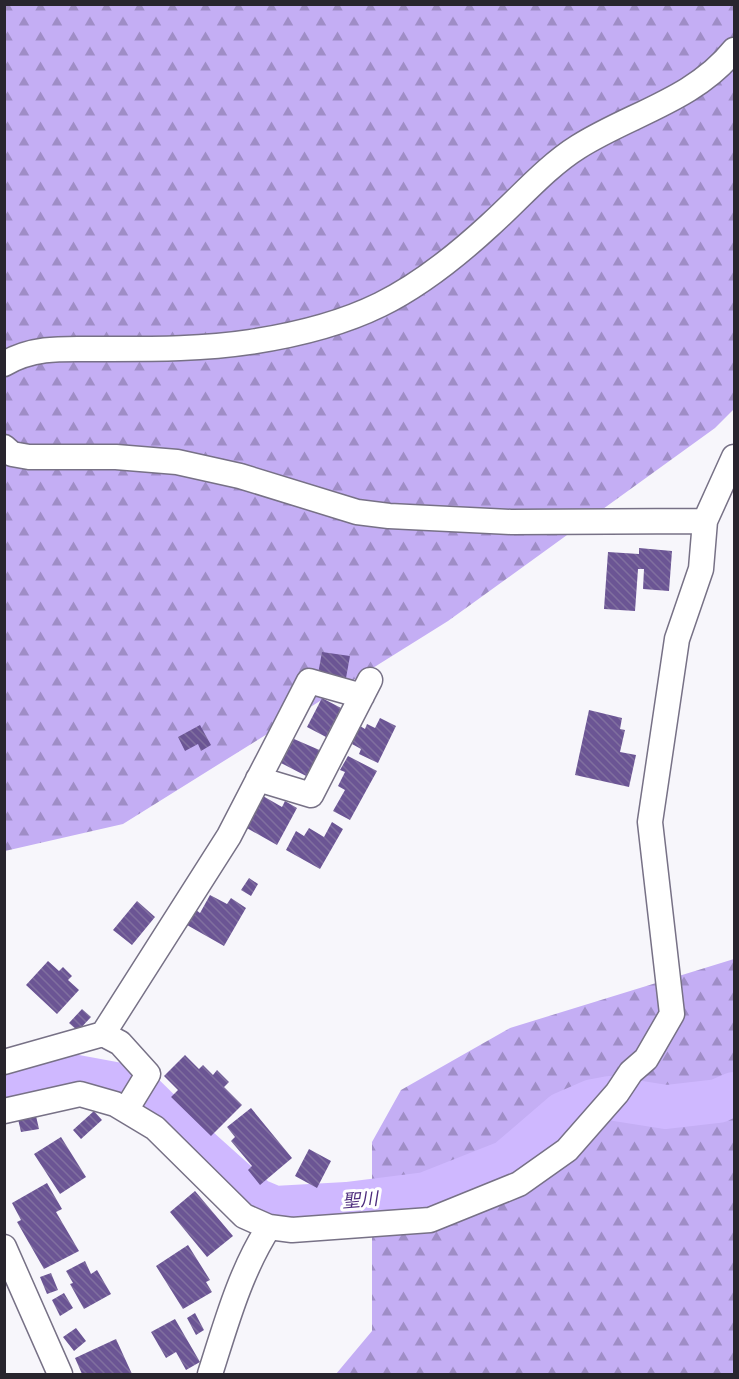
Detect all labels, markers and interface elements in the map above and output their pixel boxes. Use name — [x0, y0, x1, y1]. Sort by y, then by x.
water label: 聖川 — [341, 1187, 381, 1213]

